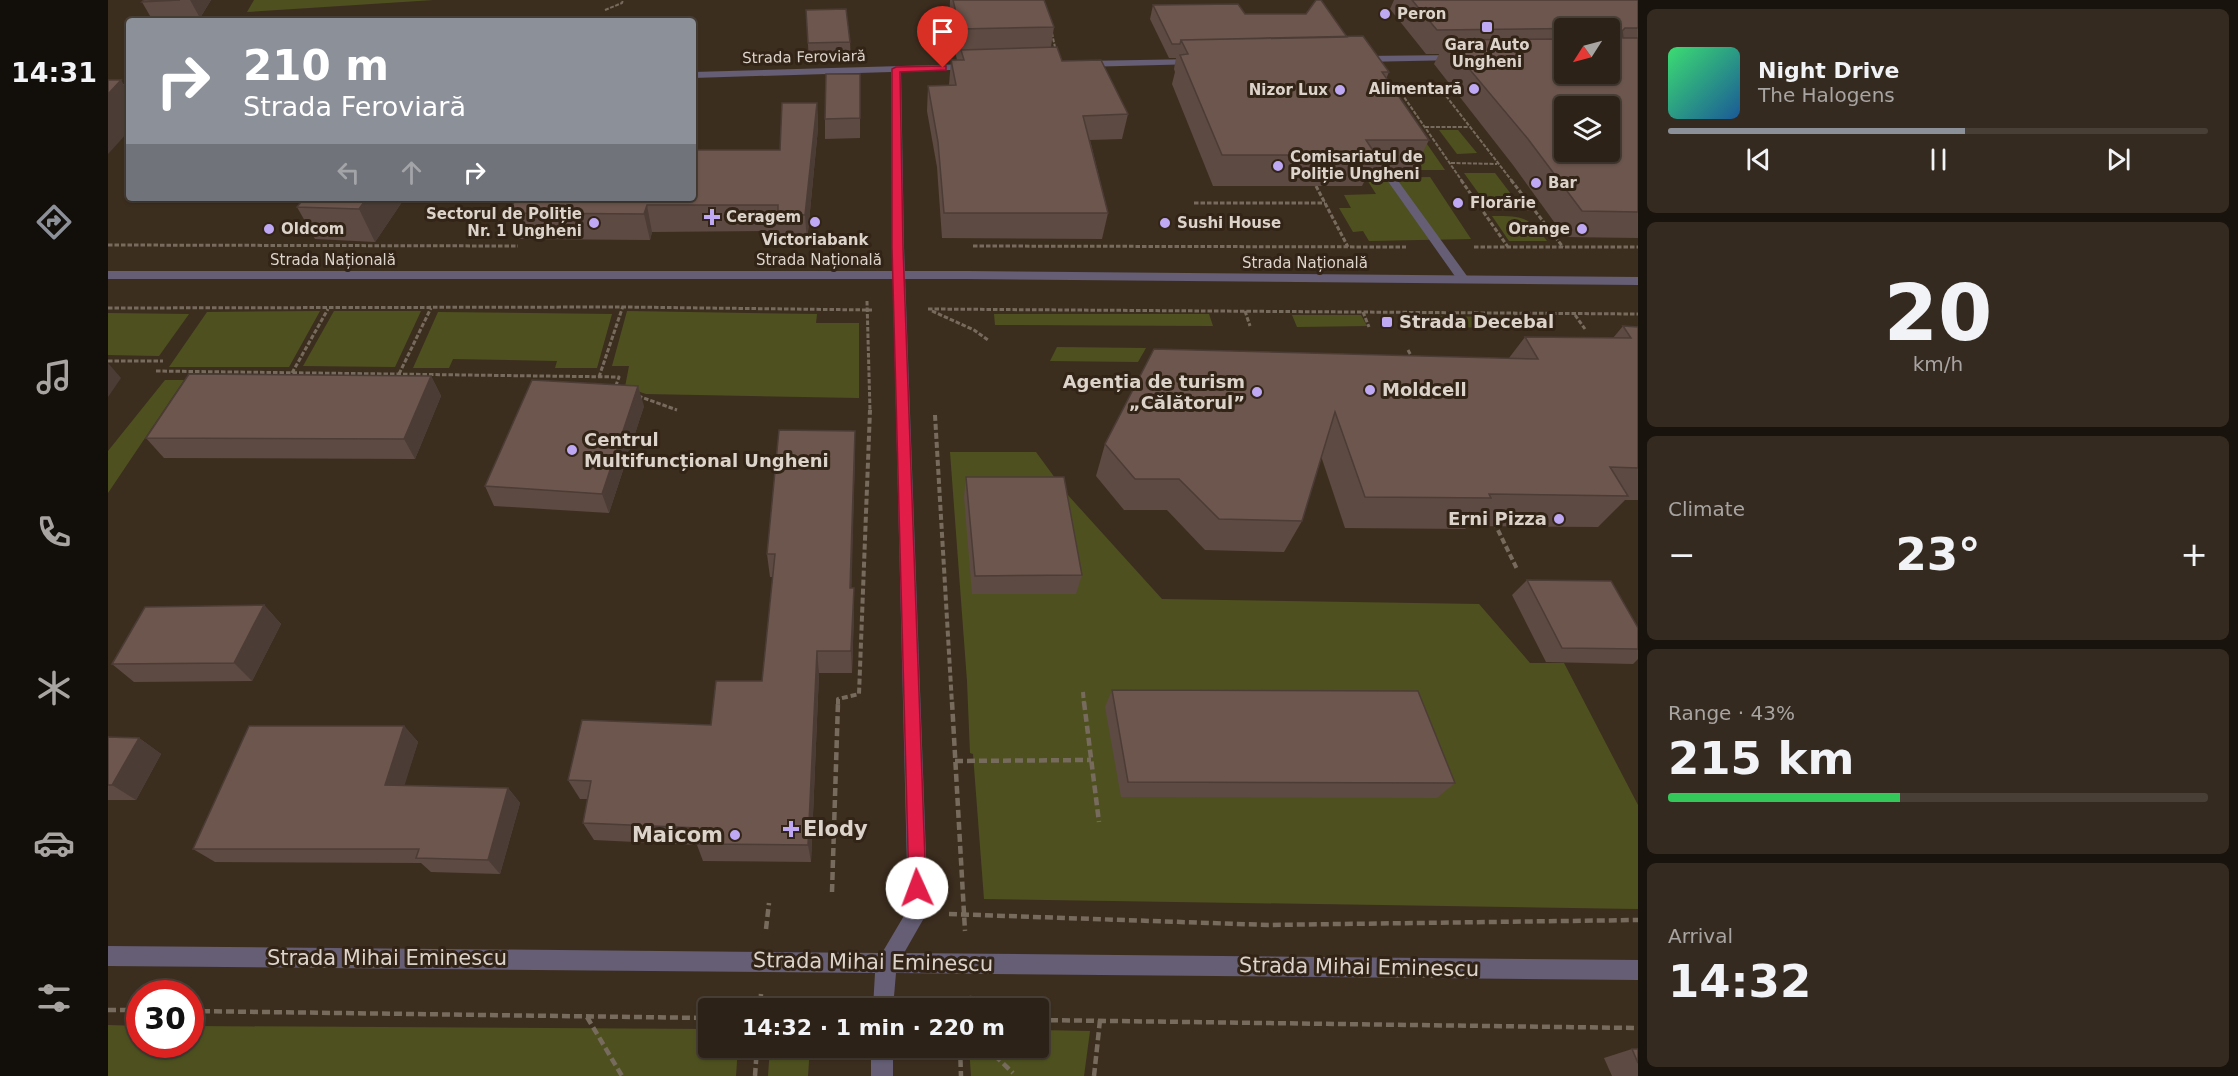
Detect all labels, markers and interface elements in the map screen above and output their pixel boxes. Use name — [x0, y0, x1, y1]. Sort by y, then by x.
place label: Peron — [1397, 5, 1447, 23]
pin — [917, 6, 968, 68]
marker: Peron — [1378, 7, 1392, 21]
icon: arrive — [926, 15, 959, 48]
north arrow — [1554, 18, 1620, 84]
map controls — [1554, 18, 1620, 162]
marker: Gara Auto Ungheni — [1480, 20, 1494, 34]
place label: Gara Auto Ungheni — [1445, 36, 1529, 71]
text: 210 m — [243, 41, 389, 90]
icon: right — [144, 42, 222, 120]
street label: Strada Feroviară — [742, 47, 866, 67]
text: 14:31 — [11, 57, 97, 88]
text: Night Drive — [1758, 58, 1899, 83]
place label: Alimentară — [1369, 80, 1462, 98]
place label: Nizor Lux — [1249, 81, 1328, 99]
marker: Alimentară — [1467, 82, 1481, 96]
marker: Nizor Lux — [1333, 83, 1347, 97]
text: The Halogens — [1758, 83, 1895, 107]
text: Strada Feroviară — [243, 91, 466, 122]
button: layers — [1554, 96, 1620, 162]
icon: previous — [1742, 143, 1775, 176]
icon: pause — [1922, 143, 1955, 176]
icon: next — [2102, 143, 2135, 176]
place label: Comisariatul de Poliție Ungheni — [1290, 148, 1423, 183]
icon: left — [332, 156, 365, 189]
icon: ahead — [395, 156, 428, 189]
icon: right — [458, 156, 491, 189]
marker: Comisariatul de Poliție Ungheni — [1271, 159, 1285, 173]
place label: Bar — [1548, 174, 1578, 192]
marker: Bar — [1529, 176, 1543, 190]
place label: Florărie — [1470, 194, 1536, 212]
marker: Florărie — [1451, 196, 1465, 210]
icon: directions — [33, 201, 75, 243]
place label: Sectorul de Poliție Nr. 1 Ungheni — [426, 205, 582, 240]
marker: Ceragem — [703, 208, 721, 226]
place label: Ceragem — [726, 208, 801, 226]
place label: Sushi House — [1177, 214, 1281, 232]
marker: Victoriabank — [808, 215, 822, 229]
marker: Sectorul de Poliție Nr. 1 Ungheni — [587, 216, 601, 230]
marker: Sushi House — [1158, 216, 1172, 230]
place label: Oldcom — [281, 220, 344, 238]
place label: Orange — [1508, 220, 1570, 238]
marker: Oldcom — [262, 222, 276, 236]
marker: Orange — [1575, 222, 1589, 236]
place label: Victoriabank — [761, 231, 870, 249]
street label: Strada Națională — [270, 251, 396, 269]
street label: Strada Națională — [756, 251, 882, 269]
street label: Strada Națională — [1242, 254, 1368, 272]
text: 20 — [1884, 268, 1992, 358]
place label: Strada Decebal — [1399, 311, 1554, 332]
marker: Strada Decebal — [1380, 315, 1394, 329]
text: km/h — [1913, 352, 1963, 376]
icon: music — [33, 356, 75, 398]
place label: Agenția de turism „Călătorul” — [1063, 371, 1245, 413]
place label: Moldcell — [1382, 379, 1467, 400]
marker: Moldcell — [1363, 383, 1377, 397]
marker: Agenția de turism „Călătorul” — [1250, 385, 1264, 399]
place label: Centrul Multifuncțional Ungheni — [584, 429, 829, 471]
marker: Centrul Multifuncțional Ungheni — [565, 443, 579, 457]
text: Climate — [1668, 497, 1745, 521]
place label: Erni Pizza — [1448, 508, 1547, 529]
icon: phone — [33, 511, 75, 553]
marker: Erni Pizza — [1552, 512, 1566, 526]
text: 23° — [1895, 528, 1981, 581]
text: − — [1668, 535, 1696, 574]
text: + — [2180, 535, 2208, 574]
icon: climate — [33, 667, 75, 709]
text: Range · 43% — [1668, 701, 1795, 725]
text: 215 km — [1668, 732, 1854, 785]
place label: Elody — [803, 817, 868, 841]
icon: car — [33, 822, 75, 864]
marker: Elody — [784, 822, 798, 836]
place label: Maicom — [632, 823, 723, 847]
marker: Maicom — [728, 828, 742, 842]
position arrow — [885, 856, 949, 920]
text: Arrival — [1668, 924, 1733, 948]
street label: Strada Mihai Eminescu — [267, 946, 507, 970]
street label: Strada Mihai Eminescu — [753, 948, 993, 976]
street label: Strada Mihai Eminescu — [1239, 953, 1479, 981]
text: 14:32 — [1668, 955, 1811, 1008]
icon: filters — [33, 977, 75, 1019]
speed limit sign: 30 — [126, 980, 204, 1058]
text: 14:32 · 1 min · 220 m — [742, 1015, 1005, 1040]

